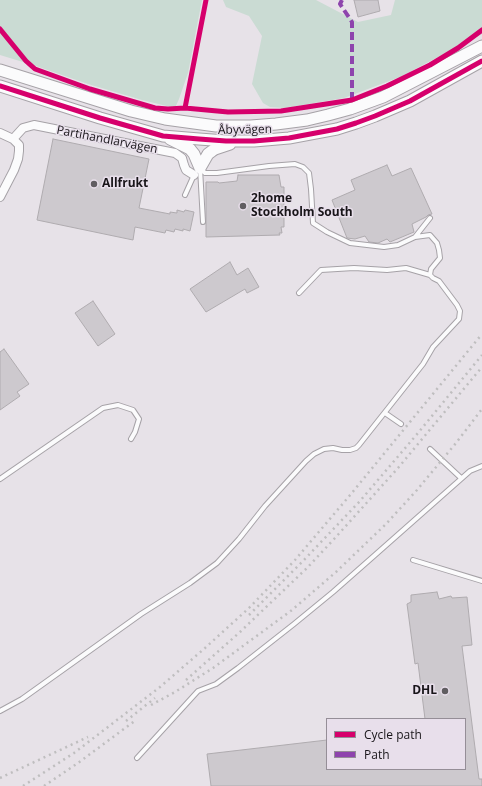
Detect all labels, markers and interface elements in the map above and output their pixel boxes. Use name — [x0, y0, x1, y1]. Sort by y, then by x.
street label: Åbyvägen — [218, 122, 272, 138]
street label: Partihandlarvägen — [55, 123, 159, 157]
place label: Allfrukt — [102, 177, 148, 191]
marker: Allfrukt — [89, 179, 99, 189]
place label: 2home Stockholm South — [251, 192, 353, 220]
marker: 2home Stockholm South — [238, 201, 248, 211]
place label: DHL — [412, 684, 437, 698]
marker: DHL — [440, 686, 450, 696]
legend — [326, 718, 466, 770]
text: Cycle path — [364, 726, 422, 743]
text: Path — [364, 746, 390, 763]

